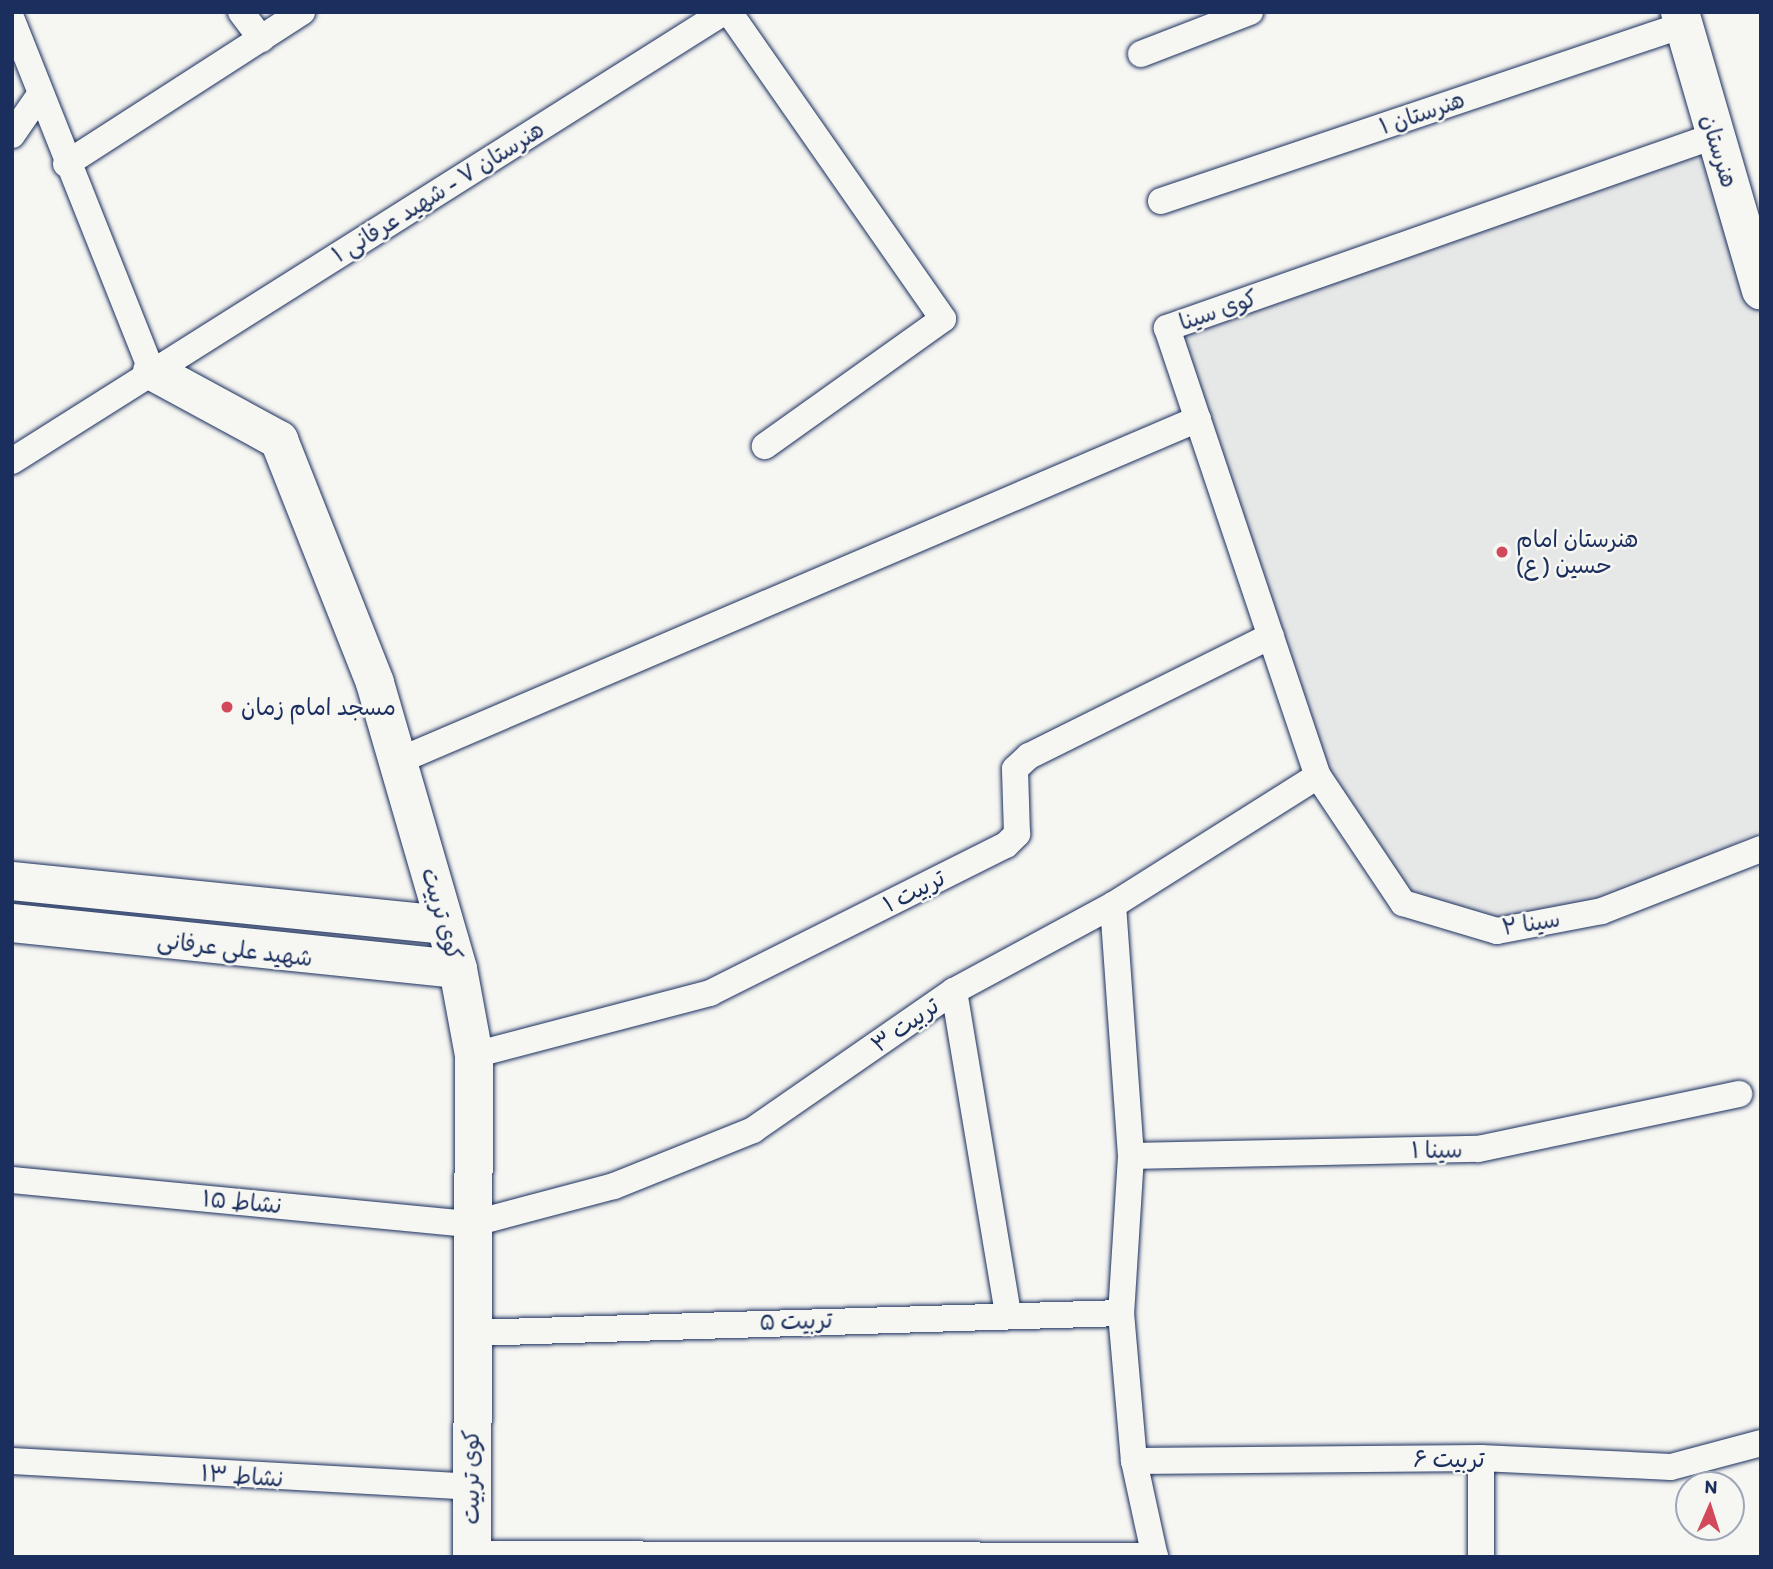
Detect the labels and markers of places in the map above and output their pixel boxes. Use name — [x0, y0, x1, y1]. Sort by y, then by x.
place label: هنرستان امام حسین ( ع) — [1516, 525, 1638, 579]
marker: هنرستان امام حسین ( ع) — [1494, 544, 1510, 560]
place label: مسجد امام زمان — [241, 693, 396, 721]
marker: مسجد امام زمان — [219, 699, 235, 715]

